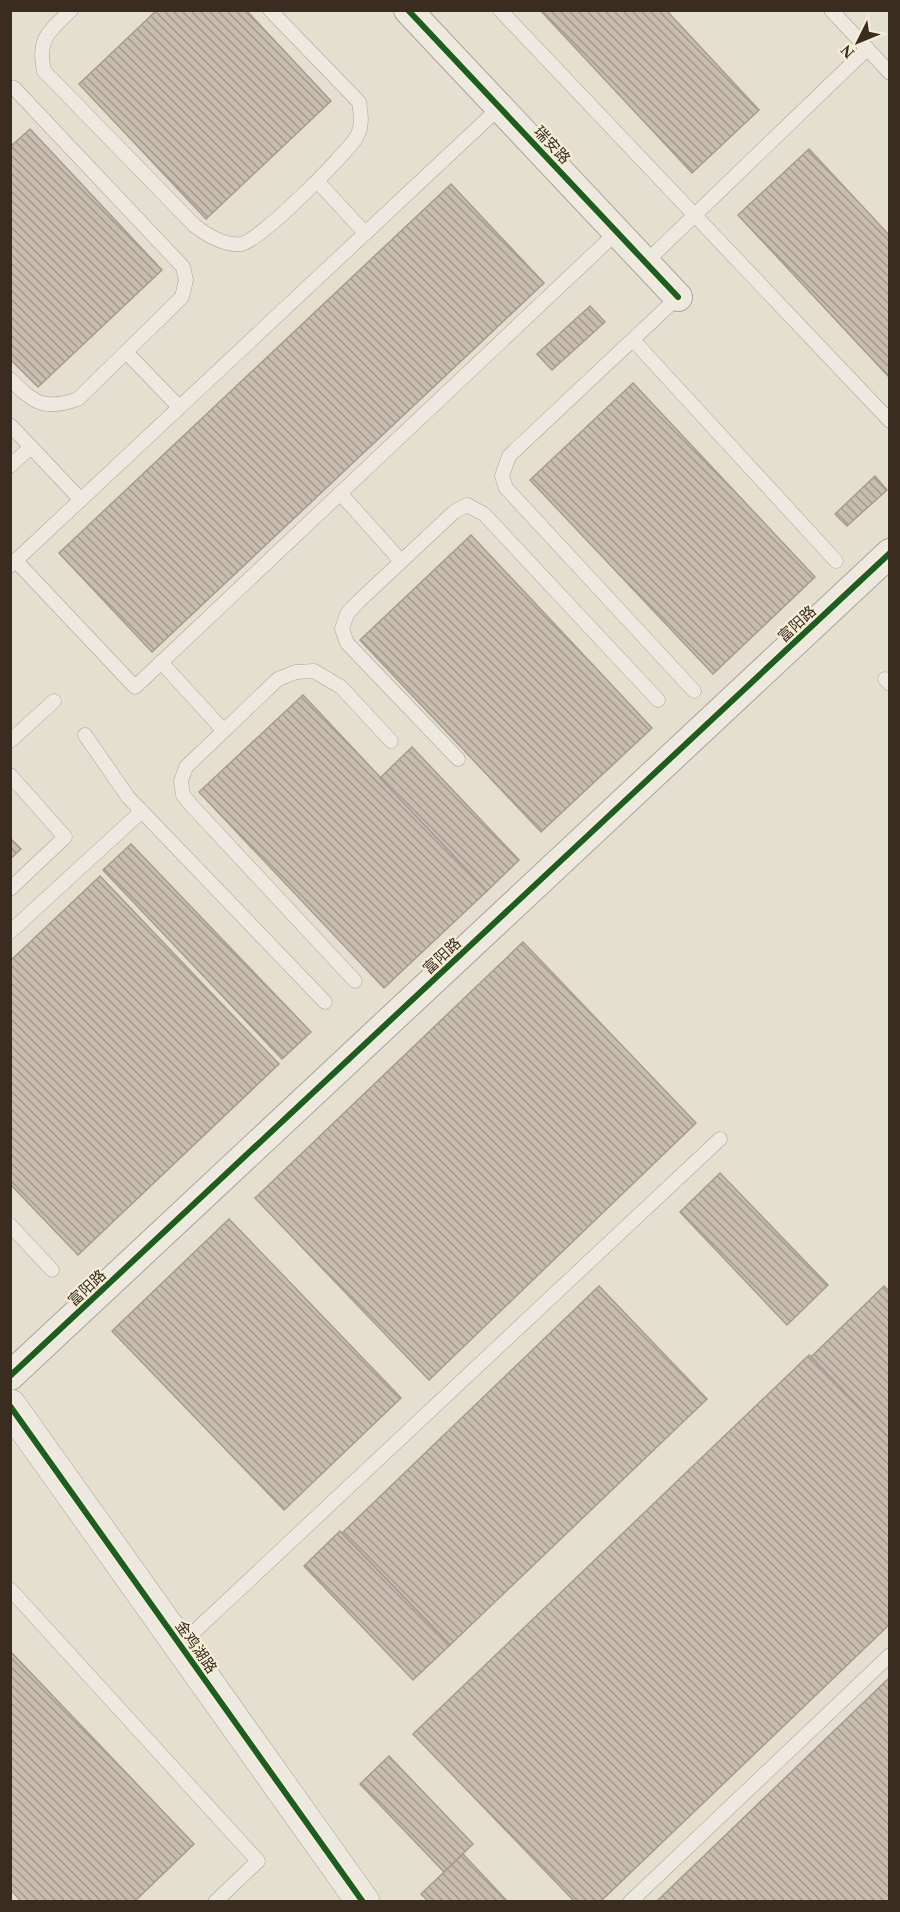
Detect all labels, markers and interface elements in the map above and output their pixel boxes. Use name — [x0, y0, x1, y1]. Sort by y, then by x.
north arrow — [828, 12, 888, 72]
text: N — [837, 42, 858, 62]
street label: 瑞安路 — [531, 123, 573, 167]
street label: 富阳路 — [775, 603, 819, 645]
street label: 富阳路 — [420, 935, 464, 977]
street label: 富阳路 — [65, 1267, 109, 1309]
street label: 金鸡湖路 — [172, 1618, 220, 1676]

